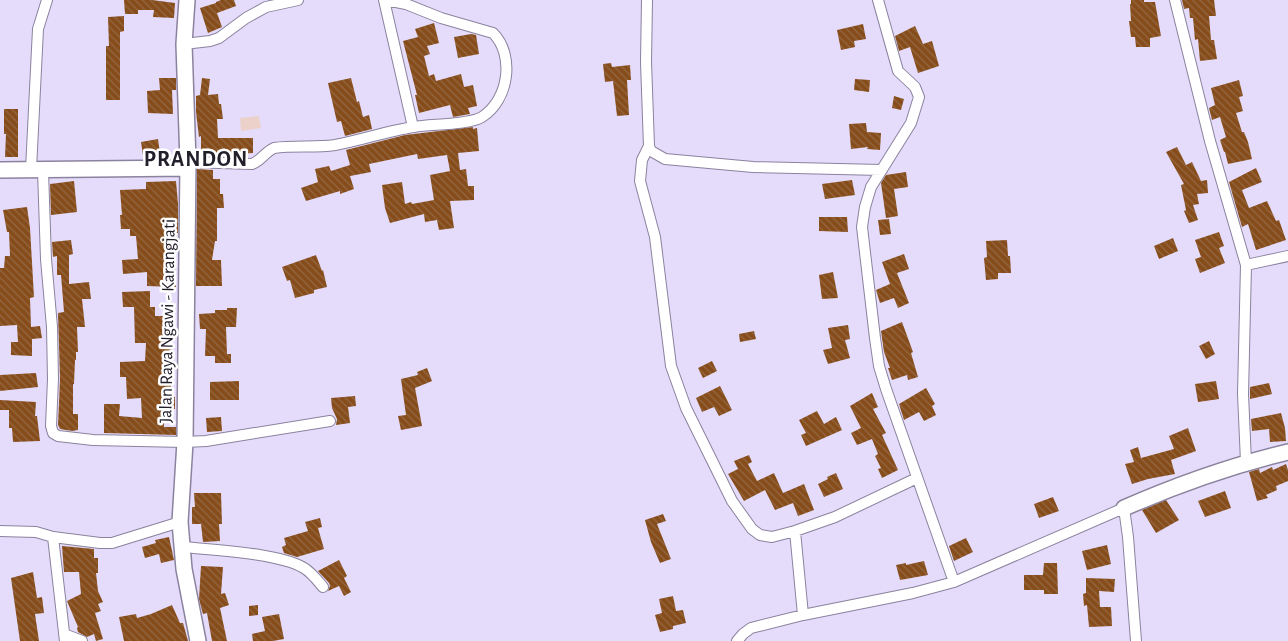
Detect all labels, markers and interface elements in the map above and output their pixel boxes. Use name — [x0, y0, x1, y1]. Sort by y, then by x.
district label: PRANDON — [144, 148, 248, 170]
street label: Jalan Raya Ngawi - Karangjati — [157, 219, 179, 423]

